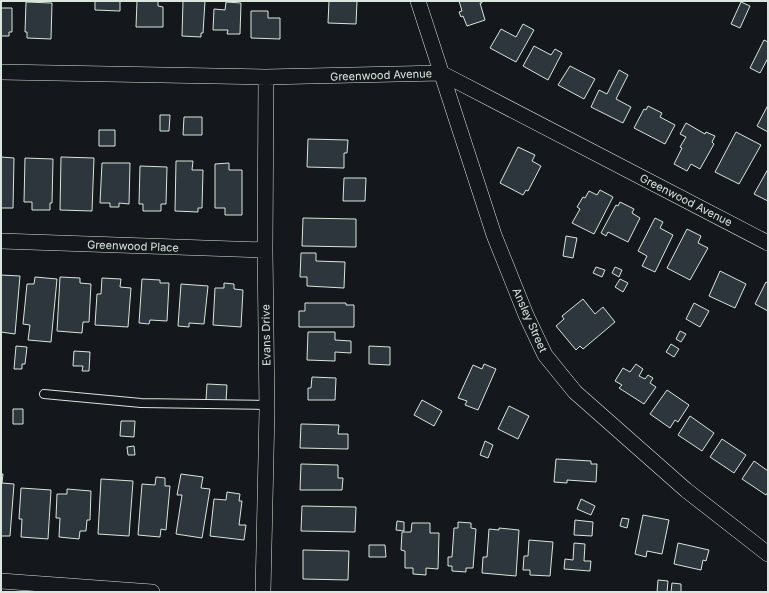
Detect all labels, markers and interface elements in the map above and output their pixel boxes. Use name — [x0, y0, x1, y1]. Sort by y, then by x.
street label: Greenwood Avenue — [330, 66, 432, 84]
street label: Greenwood Avenue — [637, 171, 735, 229]
street label: Greenwood Place — [87, 237, 179, 255]
street label: Ansley Street — [510, 286, 551, 355]
street label: Evans Drive — [258, 304, 274, 366]

